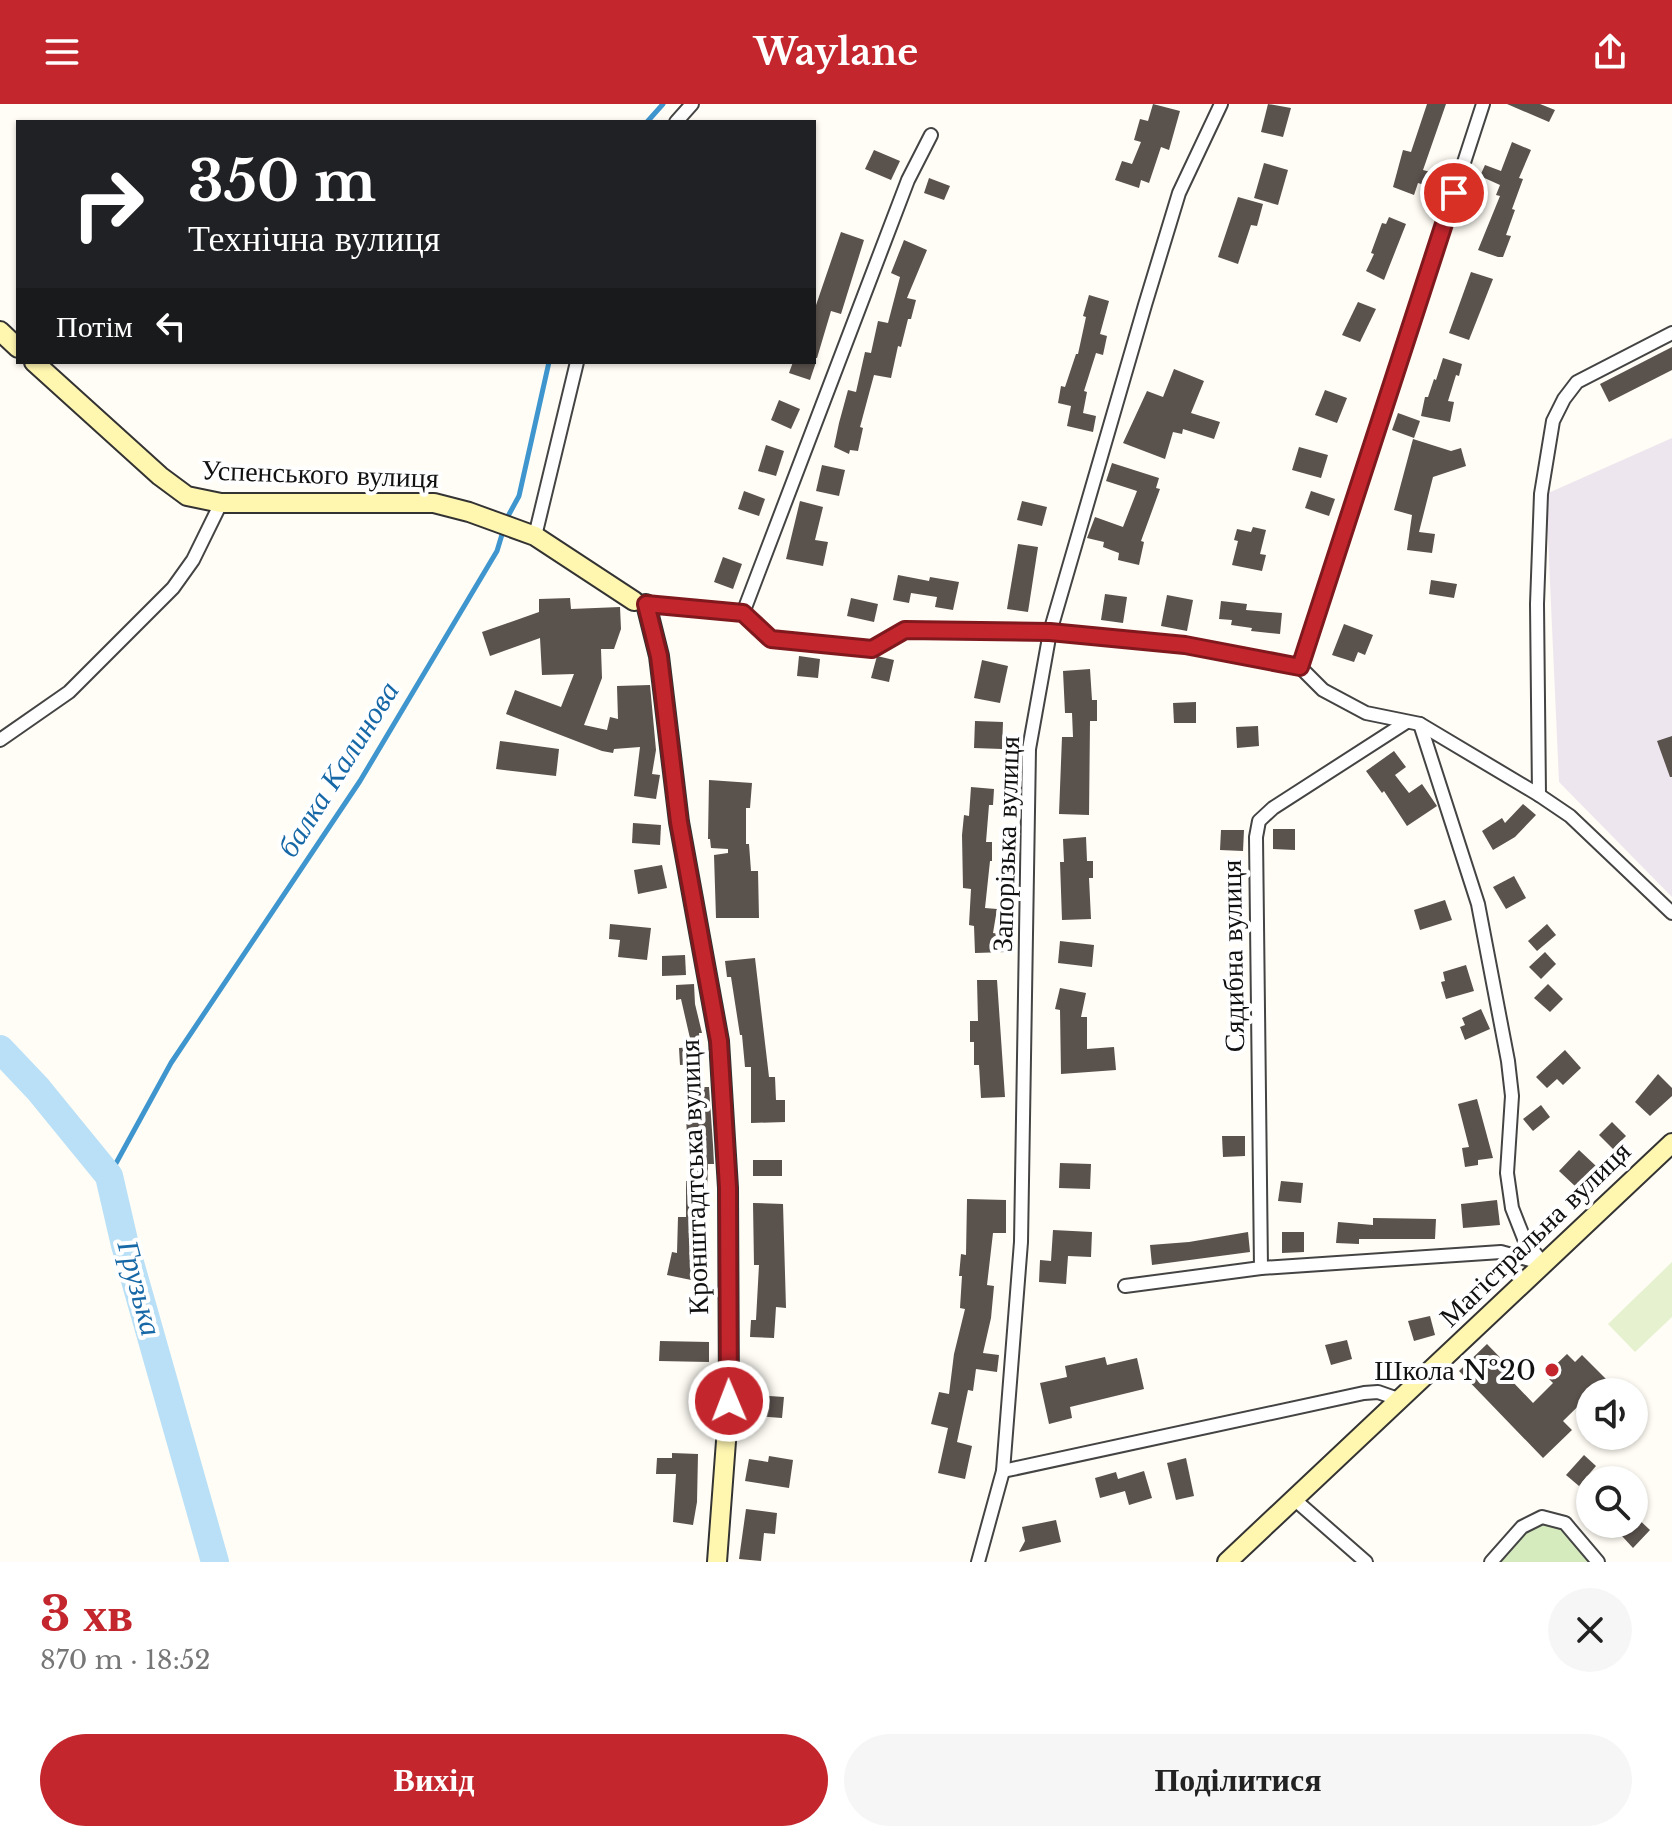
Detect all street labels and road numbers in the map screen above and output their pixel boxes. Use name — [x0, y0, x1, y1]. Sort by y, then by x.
street label: Успенського вулиця — [201, 452, 439, 496]
street label: Запорізька вулиця — [985, 735, 1027, 953]
street label: Сядибна вулиця — [1214, 859, 1252, 1052]
street label: Кронштадтська вулиця — [672, 1038, 716, 1315]
street label: Магістральна вулиця — [1432, 1134, 1638, 1334]

